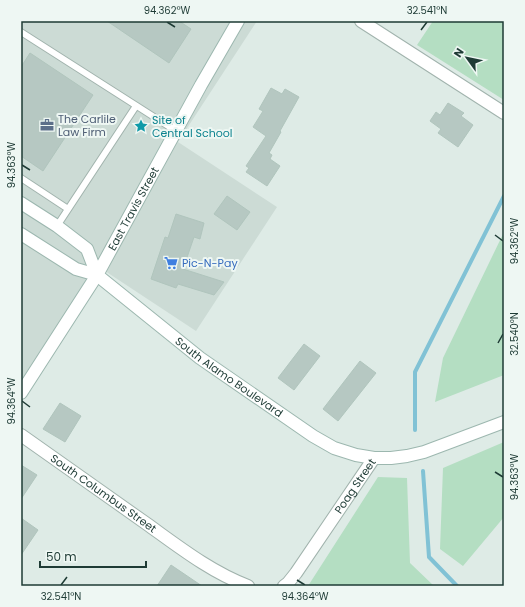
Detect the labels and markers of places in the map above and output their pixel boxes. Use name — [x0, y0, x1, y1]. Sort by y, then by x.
place label: The Carlile Law Firm — [58, 111, 116, 140]
place label: Site of Central School — [152, 112, 233, 141]
office icon: The Carlile Law Firm — [39, 117, 55, 133]
place icon: Site of Central School — [133, 118, 149, 134]
supermarket icon: Pic-N-Pay — [163, 255, 179, 271]
place label: Pic-N-Pay — [182, 255, 238, 271]

